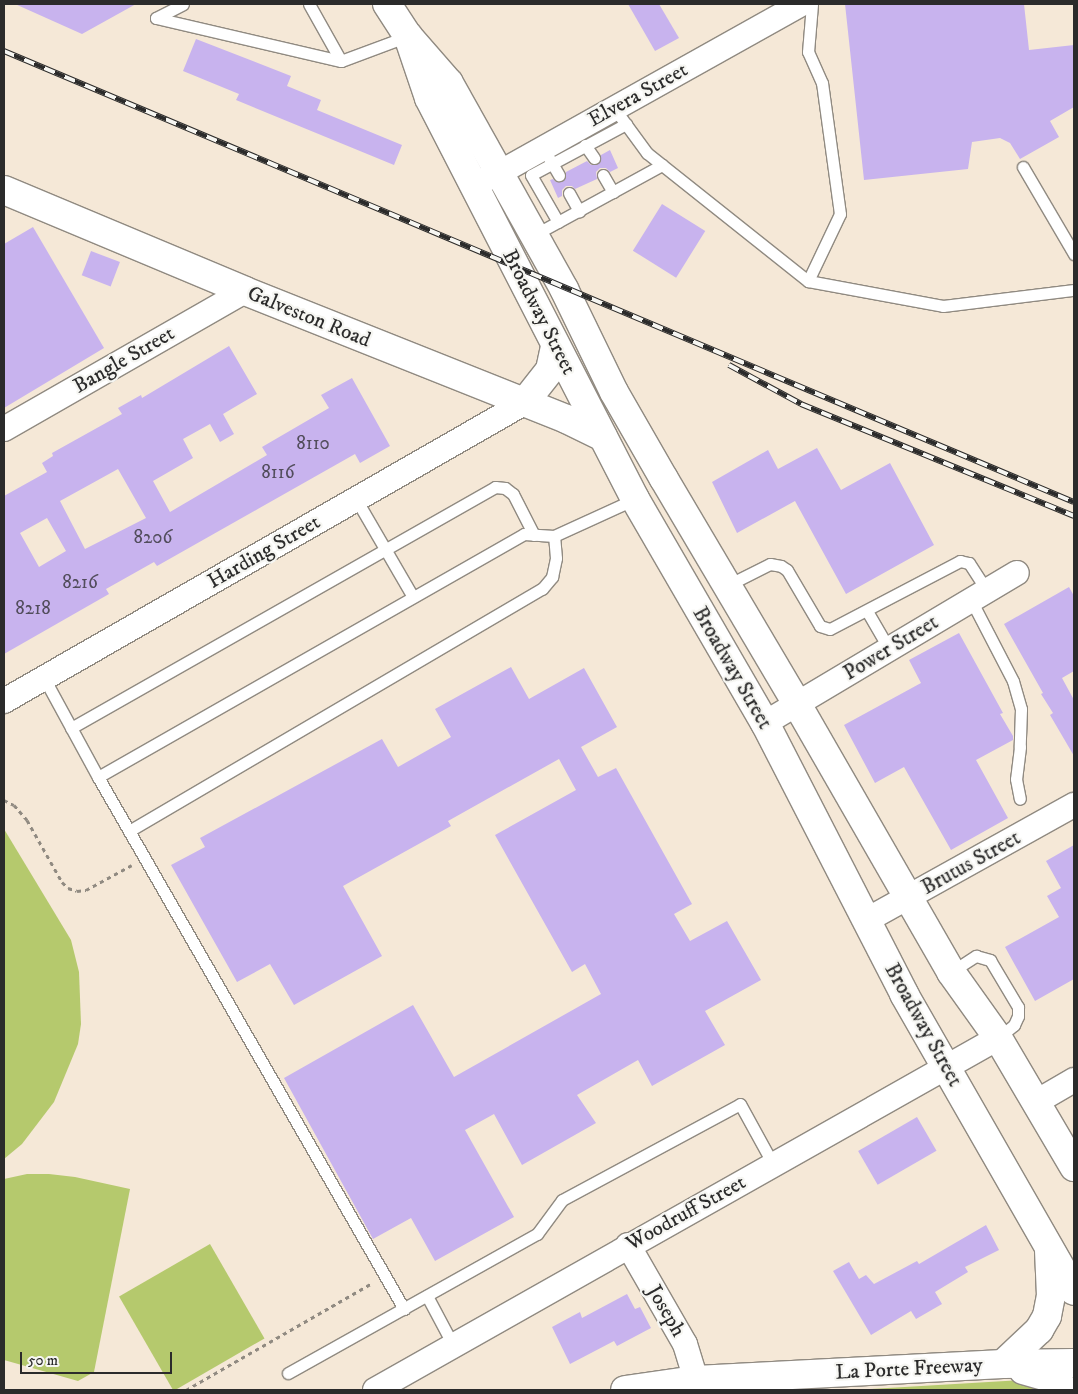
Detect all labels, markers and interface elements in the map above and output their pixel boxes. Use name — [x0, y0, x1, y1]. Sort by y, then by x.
street label: Elvera Street — [584, 57, 692, 133]
street label: Broadway Street — [497, 245, 581, 379]
street label: Galveston Road — [244, 281, 374, 353]
street label: Bangle Street — [69, 321, 179, 399]
house number: 8110 — [296, 433, 330, 455]
house number: 8116 — [261, 462, 295, 484]
street label: Harding Street — [203, 510, 325, 594]
house number: 8206 — [134, 527, 172, 549]
house number: 8216 — [62, 572, 98, 594]
house number: 8218 — [15, 598, 51, 620]
street label: Broadway Street — [687, 602, 777, 734]
street label: Power Street — [839, 610, 943, 686]
street label: Brutus Street — [917, 826, 1025, 900]
street label: Broadway Street — [879, 959, 967, 1091]
street label: Woodruff Street — [622, 1170, 750, 1256]
street label: Joseph — [641, 1281, 691, 1341]
scale bar — [22, 1342, 175, 1374]
text: 50 m — [28, 1351, 58, 1370]
street label: La Porte Freeway — [835, 1353, 983, 1385]

